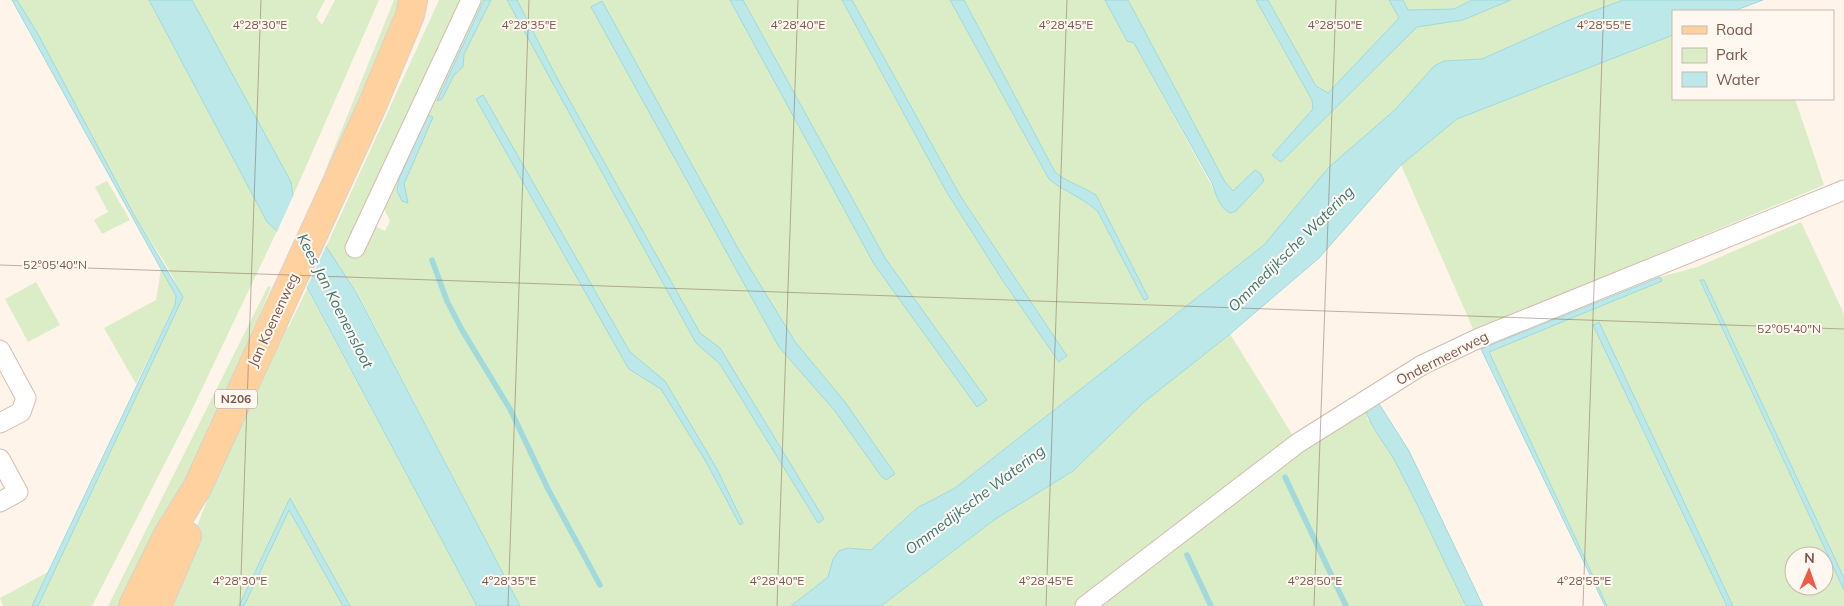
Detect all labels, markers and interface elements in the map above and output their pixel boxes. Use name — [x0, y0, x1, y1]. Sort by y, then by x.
legend — [1672, 10, 1834, 100]
text: 4°28'30"E — [233, 17, 287, 32]
text: 4°28'35"E — [502, 17, 556, 32]
text: 4°28'40"E — [771, 17, 825, 32]
text: 4°28'45"E — [1039, 17, 1093, 32]
text: 4°28'50"E — [1308, 17, 1362, 32]
text: 4°28'55"E — [1577, 17, 1631, 32]
text: Road — [1716, 20, 1753, 39]
text: Park — [1716, 45, 1748, 64]
text: Water — [1716, 70, 1760, 89]
water label: Ommedijksche Watering — [1224, 182, 1358, 316]
water label: Kees Jan Koenensloot — [293, 230, 378, 372]
text: 52°05'40"N — [23, 257, 87, 272]
street label: Jan Koenenweg — [243, 270, 303, 370]
text: 52°05'40"N — [1757, 321, 1821, 336]
street label: Ondermeerweg — [1393, 327, 1491, 389]
road number: N206 — [215, 389, 257, 408]
water label: Ommedijksche Watering — [901, 441, 1049, 559]
north arrow — [1784, 546, 1834, 596]
text: N — [1804, 549, 1815, 567]
text: 4°28'30"E — [213, 573, 267, 588]
text: 4°28'35"E — [482, 573, 536, 588]
text: 4°28'40"E — [750, 573, 804, 588]
text: 4°28'45"E — [1019, 573, 1073, 588]
text: 4°28'50"E — [1288, 573, 1342, 588]
text: 4°28'55"E — [1557, 573, 1611, 588]

